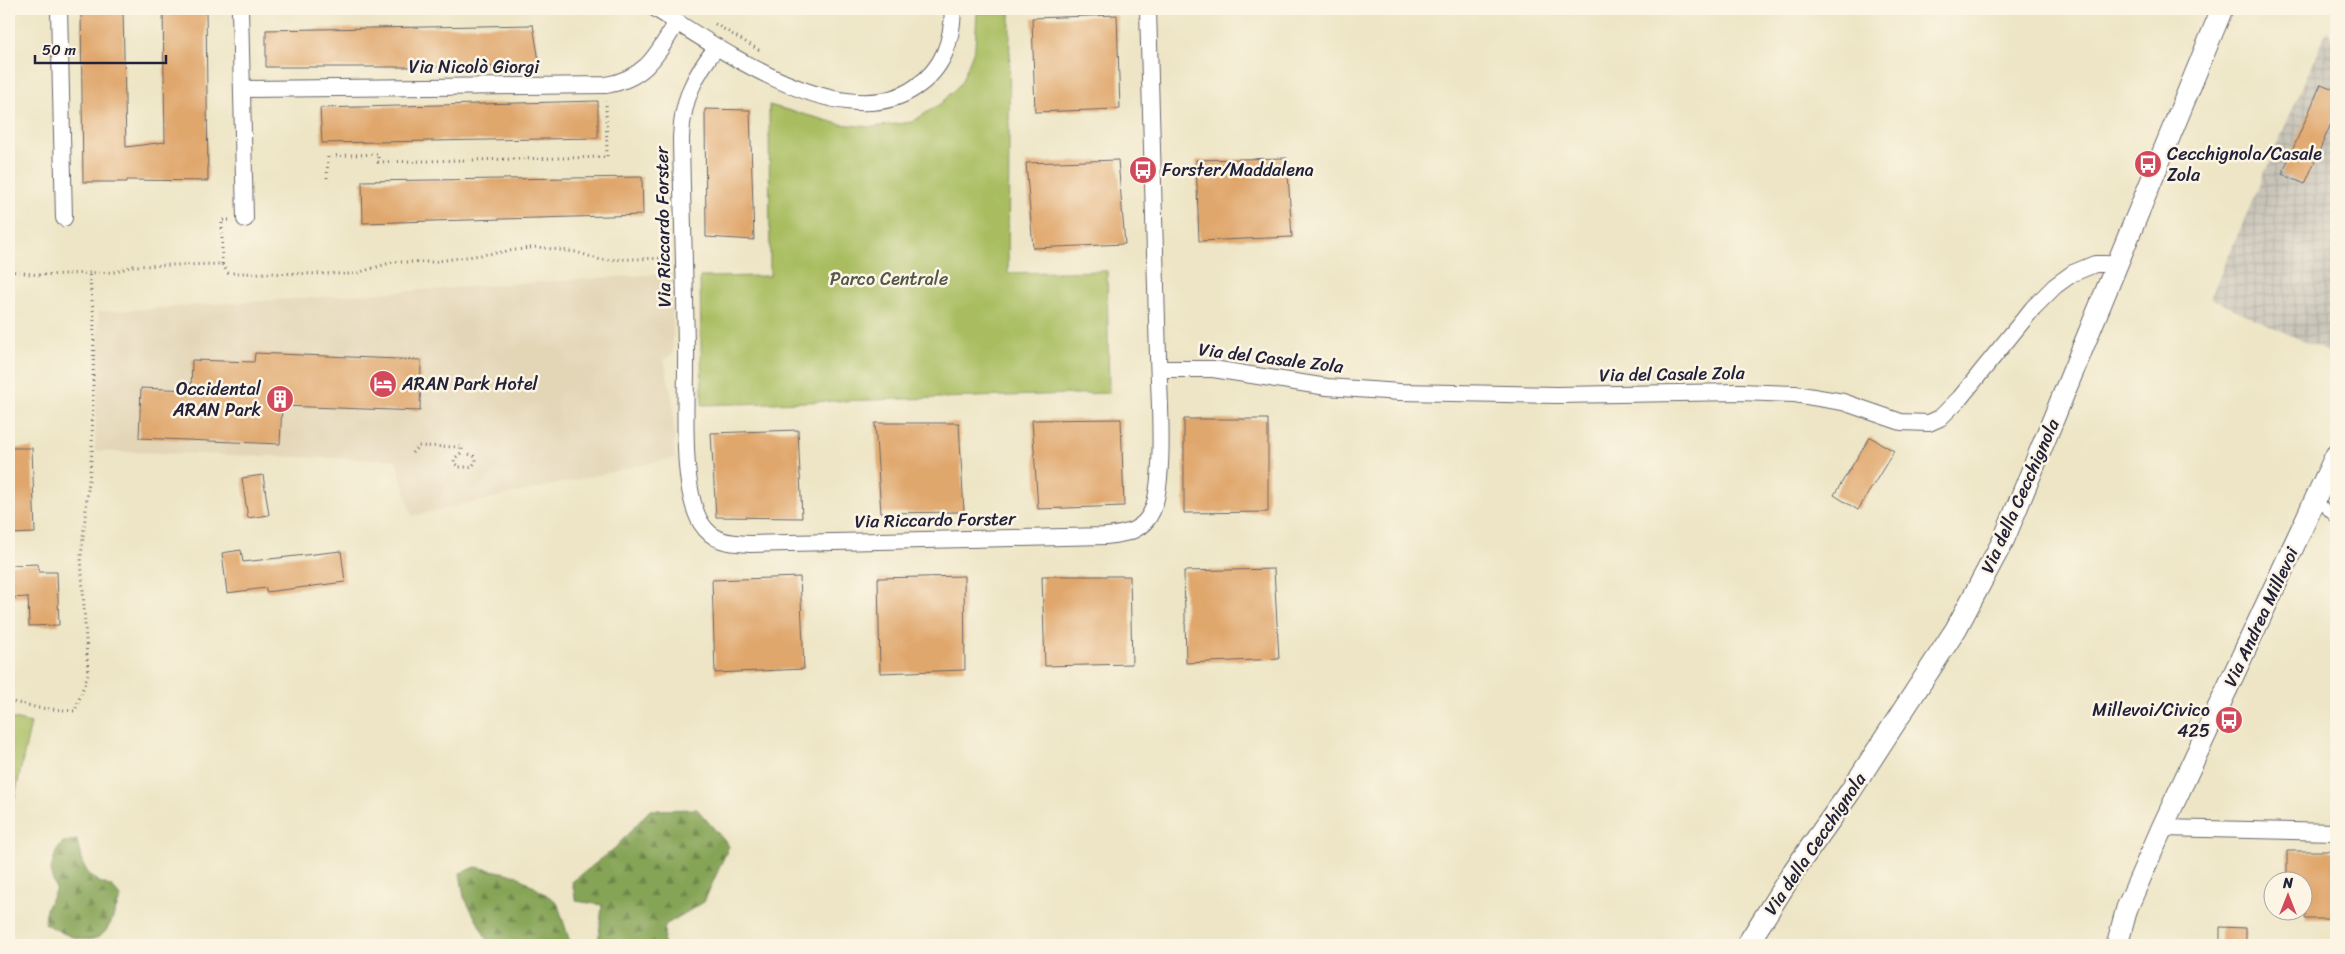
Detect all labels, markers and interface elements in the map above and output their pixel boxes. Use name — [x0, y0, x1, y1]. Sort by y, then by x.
scale bar — [35, 32, 166, 64]
text: 50 m — [42, 37, 77, 63]
street label: Via Nicolò Giorgi — [409, 51, 540, 83]
place label: Cecchignola/Casale Zola — [2167, 138, 2322, 191]
street label: Via Riccardo Forster — [646, 145, 680, 308]
bus stop icon: Cecchignola/Casale Zola — [2133, 149, 2163, 179]
place label: Forster/Maddalena — [1162, 154, 1314, 186]
bus stop icon: Forster/Maddalena — [1128, 155, 1158, 185]
park label: Parco Centrale — [830, 263, 948, 295]
street label: Via del Casale Zola — [1197, 333, 1346, 383]
street label: Via del Casale Zola — [1599, 357, 1746, 391]
place label: ARAN Park Hotel — [401, 368, 539, 400]
hotel icon: ARAN Park Hotel — [368, 369, 398, 399]
place label: Occidental ARAN Park — [172, 373, 262, 426]
building icon: Occidental ARAN Park — [265, 384, 295, 414]
street label: Via della Cecchignola — [1972, 413, 2069, 579]
street label: Via Riccardo Forster — [854, 503, 1017, 537]
street label: Via Andrea Millevoi — [2215, 541, 2308, 692]
place label: Millevoi/Civico 425 — [2092, 694, 2210, 747]
bus stop icon: Millevoi/Civico 425 — [2214, 705, 2244, 735]
street label: Via della Cecchignola — [1755, 765, 1875, 922]
text: N — [2282, 871, 2293, 896]
north arrow — [2262, 872, 2312, 922]

